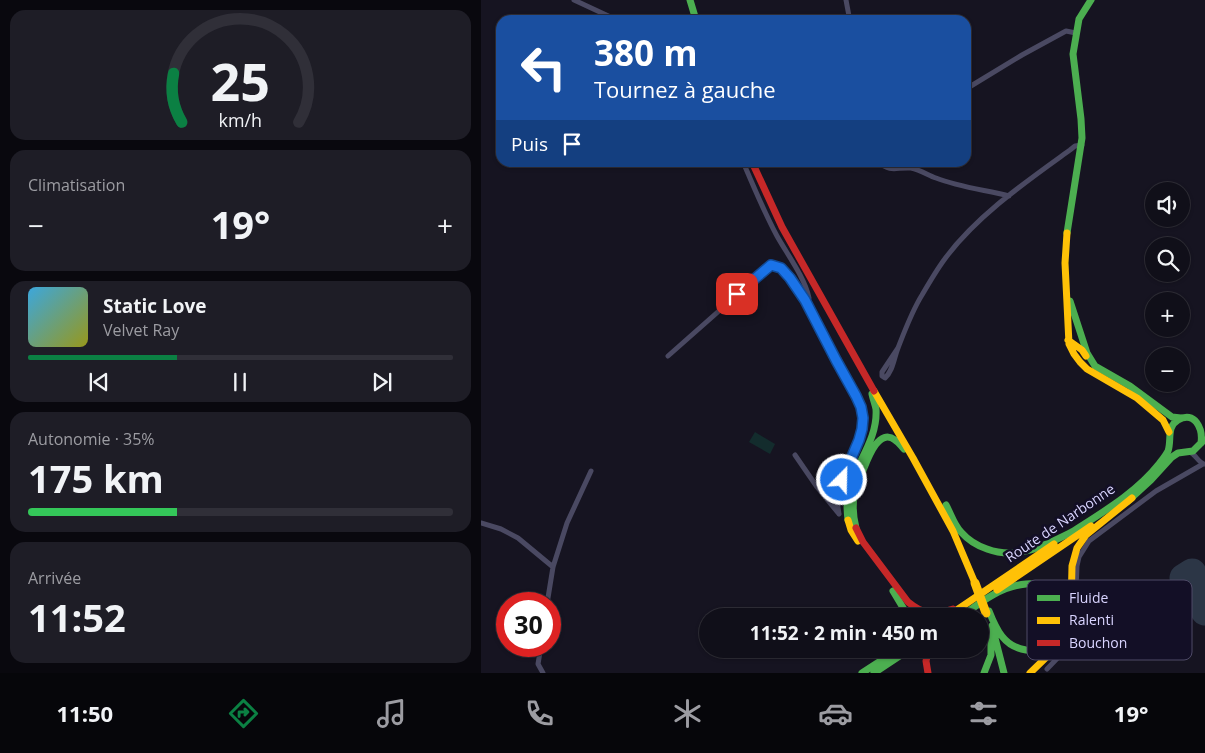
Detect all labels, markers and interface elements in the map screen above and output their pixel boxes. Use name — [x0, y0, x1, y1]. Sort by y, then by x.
text: 380 m — [594, 29, 698, 76]
icon: left — [511, 35, 576, 100]
text: 25 — [211, 45, 270, 116]
text: Tournez à gauche — [594, 74, 776, 104]
text: km/h — [219, 108, 262, 132]
icon: arrive — [558, 130, 586, 158]
text: Puis — [511, 131, 548, 157]
text: Climatisation — [28, 174, 125, 196]
map controls — [1145, 182, 1190, 392]
button: sound — [1145, 182, 1190, 227]
text: 19° — [211, 198, 270, 250]
text: − — [28, 206, 44, 244]
text: + — [437, 206, 453, 244]
button: search — [1145, 237, 1190, 282]
pin — [716, 273, 758, 315]
icon: arrive — [723, 280, 751, 308]
button: + — [1145, 292, 1190, 337]
text: Static Love — [103, 293, 206, 319]
text: Velvet Ray — [103, 319, 179, 341]
button: − — [1145, 347, 1190, 392]
icon: previous — [85, 368, 113, 396]
icon: pause — [226, 368, 254, 396]
icon: next — [368, 368, 396, 396]
text: Autonomie · 35% — [28, 428, 155, 450]
text: 175 km — [28, 452, 164, 504]
position arrow — [815, 453, 867, 505]
street label: Route de Narbonne — [1001, 479, 1118, 566]
text: Arrivée — [28, 567, 81, 589]
legend — [1027, 580, 1192, 660]
text: Fluide — [1069, 588, 1108, 607]
text: 11:52 — [28, 591, 126, 643]
speed limit sign: 30 — [496, 592, 561, 657]
text: Ralenti — [1069, 610, 1114, 629]
text: 11:52 · 2 min · 450 m — [750, 620, 938, 646]
text: Bouchon — [1069, 633, 1127, 652]
icon: directions — [226, 696, 261, 731]
icon: music — [374, 696, 409, 731]
icon: phone — [522, 696, 557, 731]
icon: climate — [670, 696, 705, 731]
icon: car — [818, 696, 853, 731]
icon: filters — [966, 696, 1001, 731]
text: 11:50 — [56, 698, 113, 728]
text: 19° — [1114, 698, 1148, 728]

